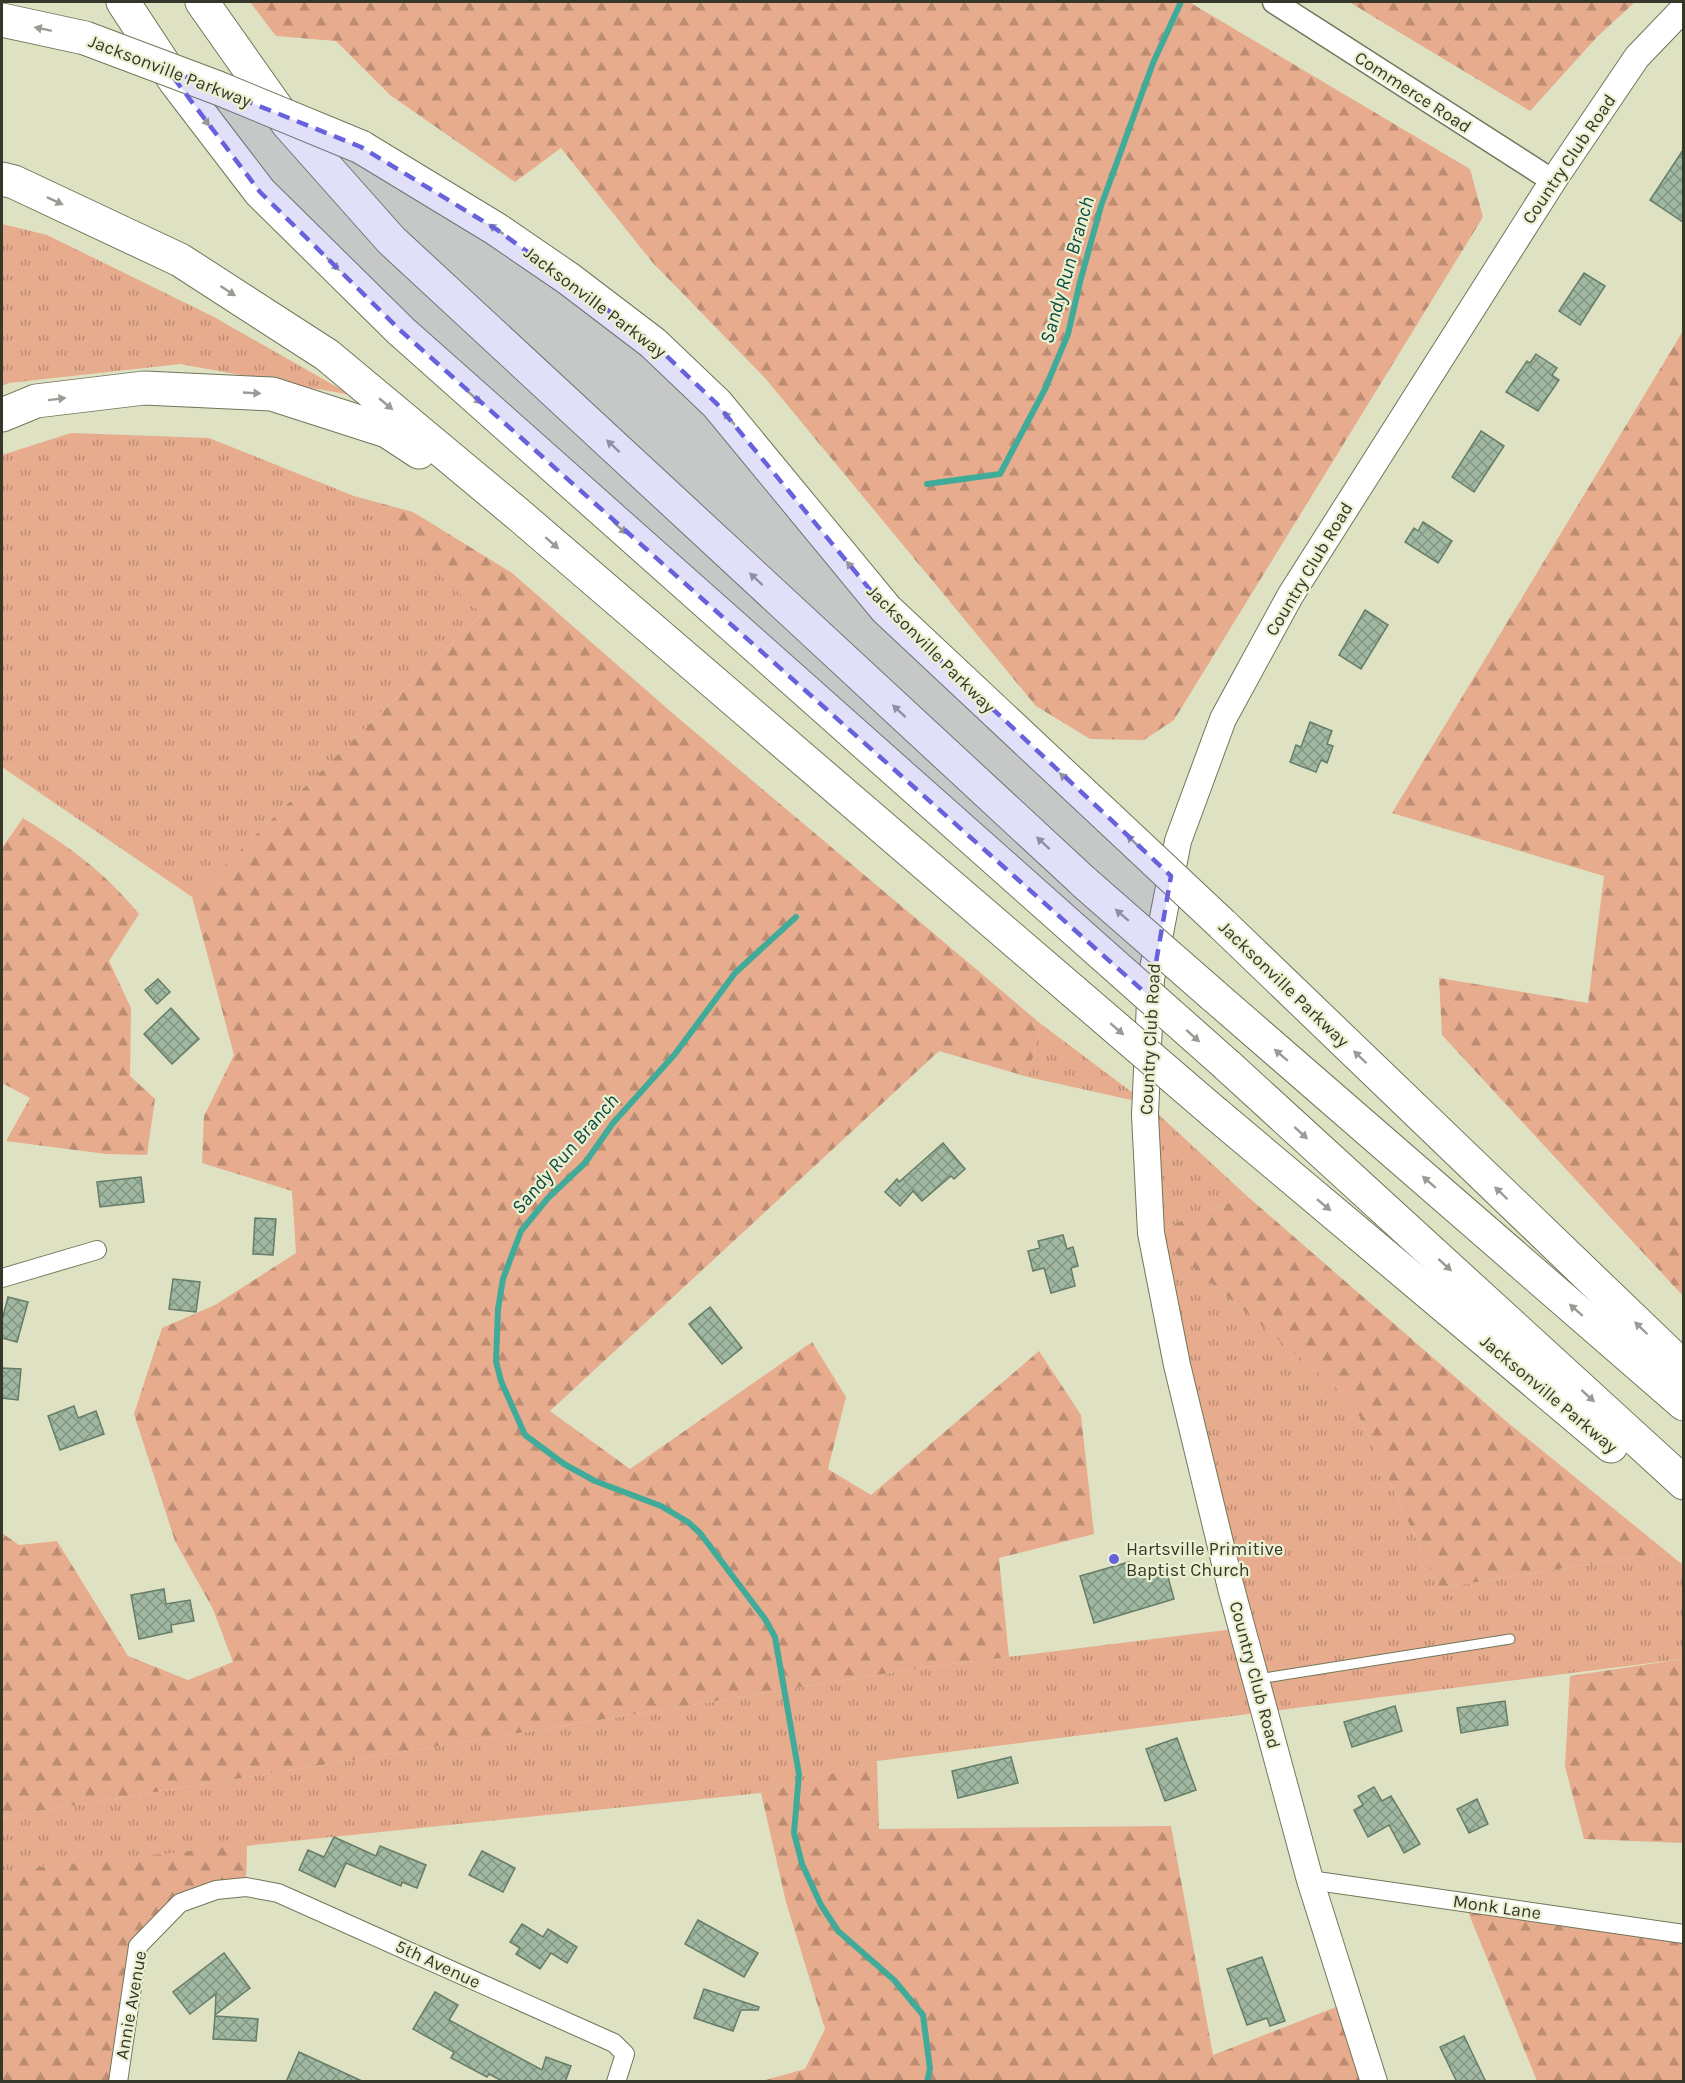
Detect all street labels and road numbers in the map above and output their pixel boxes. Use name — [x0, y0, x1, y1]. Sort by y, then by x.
street label: Jacksonville Parkway — [85, 30, 255, 112]
street label: Commerce Road — [1351, 46, 1475, 138]
street label: Country Club Road — [1517, 90, 1621, 228]
street label: Jacksonville Parkway — [519, 241, 671, 363]
street label: Country Club Road — [1260, 498, 1358, 640]
street label: Jacksonville Parkway — [862, 580, 1000, 718]
street label: Jacksonville Parkway — [1214, 916, 1354, 1052]
street label: Country Club Road — [1135, 963, 1165, 1115]
street label: Jacksonville Parkway — [1476, 1330, 1623, 1458]
street label: Country Club Road — [1225, 1599, 1285, 1751]
street label: Monk Lane — [1452, 1890, 1542, 1924]
street label: 5th Avenue — [392, 1935, 484, 1993]
street label: Annie Avenue — [111, 1949, 151, 2061]

